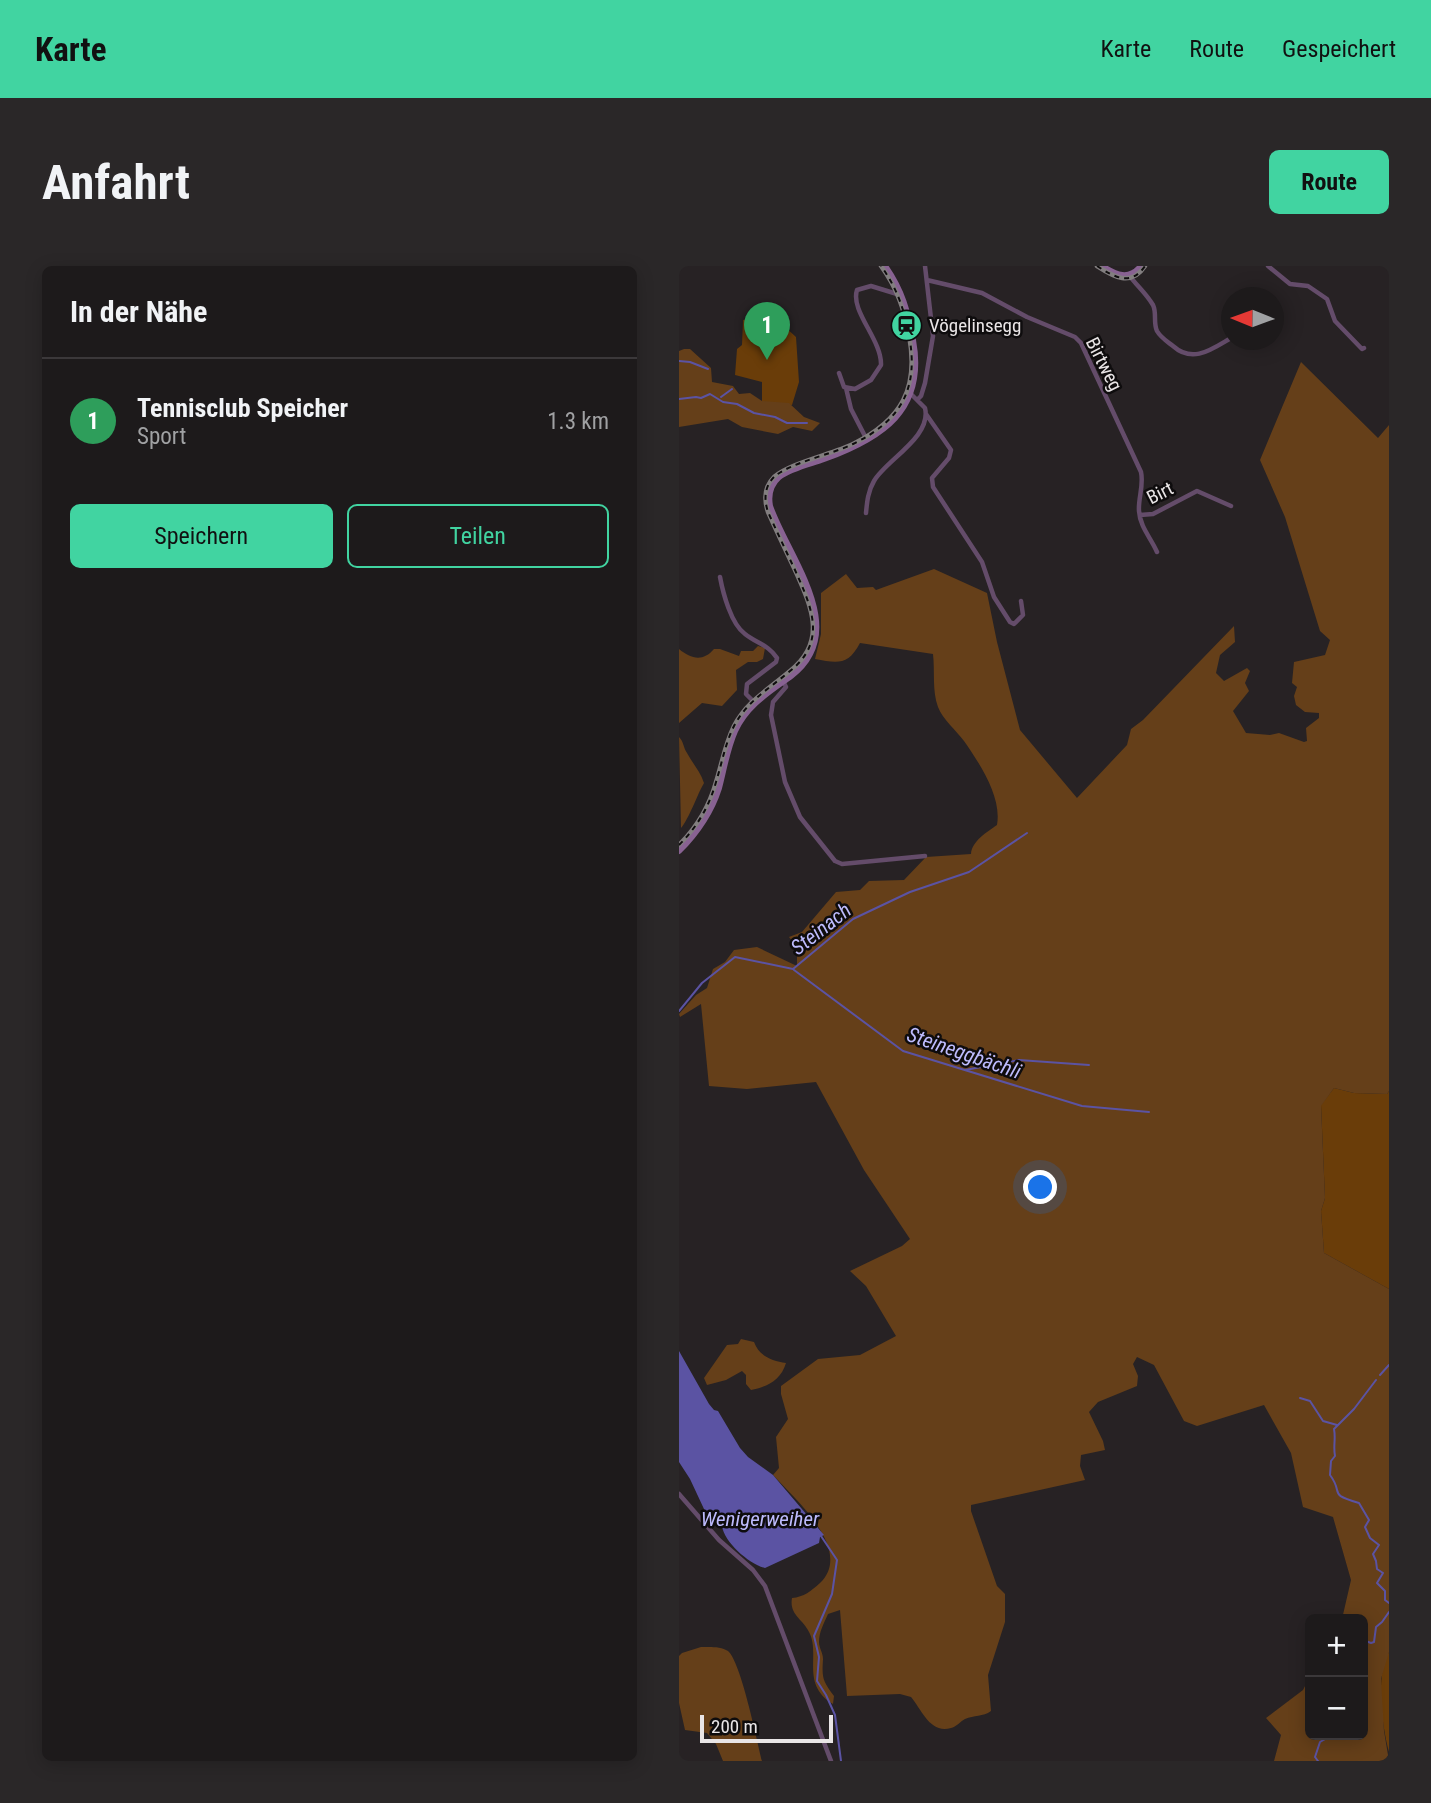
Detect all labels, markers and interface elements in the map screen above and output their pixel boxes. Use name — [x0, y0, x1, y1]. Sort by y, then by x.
text: Karte — [35, 30, 106, 69]
text: Karte — [1101, 35, 1151, 63]
text: Route — [1189, 35, 1244, 63]
text: Gespeichert — [1282, 35, 1396, 63]
button: Route — [1269, 150, 1389, 214]
text: Anfahrt — [42, 154, 190, 211]
north arrow — [1221, 287, 1284, 350]
text: In der Nähe — [70, 294, 207, 329]
pin: 1 — [744, 302, 790, 360]
station icon: Vögelinsegg — [889, 308, 923, 342]
place label: Vögelinsegg — [929, 314, 1021, 337]
street label: Birtweg — [1081, 333, 1127, 395]
text: Tennisclub Speicher — [137, 393, 348, 423]
text: 1 — [87, 408, 99, 435]
text: 1.3 km — [547, 408, 609, 435]
text: Sport — [137, 423, 186, 450]
street label: Birt — [1143, 477, 1177, 509]
button: Speichern — [70, 504, 333, 568]
button: Teilen — [347, 504, 609, 568]
water label: Steinach — [786, 898, 856, 960]
water label: Steineggbächli — [904, 1022, 1024, 1084]
your location — [1023, 1170, 1057, 1204]
water label: Wenigerweiher — [701, 1507, 820, 1531]
map controls — [1305, 1614, 1368, 1740]
button: + — [1305, 1614, 1368, 1677]
button: − — [1305, 1677, 1368, 1740]
scale bar — [700, 1712, 833, 1744]
text: 200 m — [711, 1715, 758, 1738]

